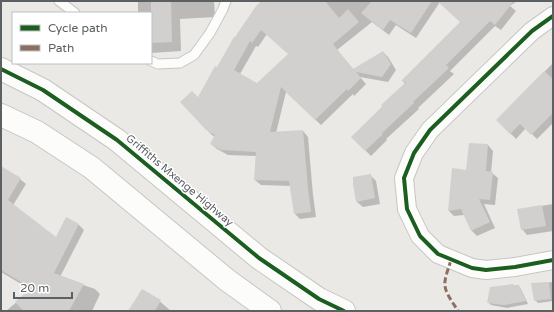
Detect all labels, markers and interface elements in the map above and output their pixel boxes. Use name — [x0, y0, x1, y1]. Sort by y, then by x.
legend — [12, 12, 152, 64]
text: Cycle path — [48, 21, 107, 35]
text: Path — [48, 41, 74, 55]
street label: Griffiths Mxenge Highway — [123, 132, 236, 229]
scale bar — [14, 274, 72, 300]
text: 20 m — [20, 281, 49, 295]

